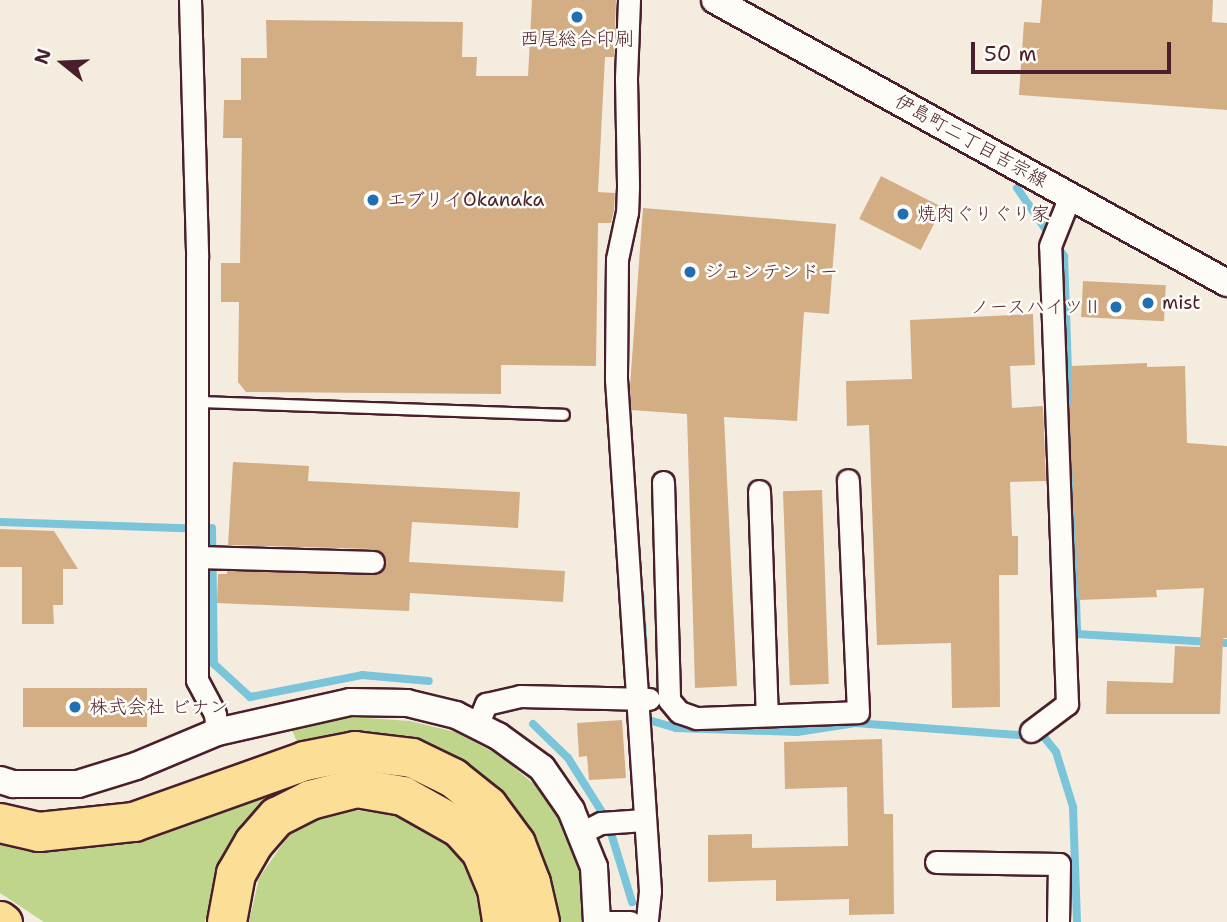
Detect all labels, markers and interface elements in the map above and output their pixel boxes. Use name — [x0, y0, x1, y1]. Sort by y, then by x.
marker: 西尾総合印刷 — [569, 9, 585, 25]
north arrow — [28, 28, 98, 98]
place label: 西尾総合印刷 — [520, 28, 634, 50]
scale bar — [975, 28, 1174, 72]
text: 50 m — [984, 40, 1037, 68]
text: N — [28, 45, 57, 67]
street label: 伊島町二丁目吉宗線 — [891, 90, 1051, 192]
place label: エブリイOkanaka — [387, 189, 544, 211]
marker: エブリイOkanaka — [365, 192, 381, 208]
place label: 焼肉ぐりぐり家 — [917, 203, 1050, 225]
marker: 焼肉ぐりぐり家 — [895, 206, 911, 222]
place label: ジュンテンドー — [704, 261, 837, 283]
marker: ジュンテンドー — [682, 264, 698, 280]
place label: mist — [1162, 292, 1201, 314]
marker: mist — [1140, 295, 1156, 311]
place label: ノースハイツⅡ — [969, 296, 1102, 318]
marker: ノースハイツⅡ — [1108, 299, 1124, 315]
place label: 株式会社 ビナン — [89, 696, 228, 718]
marker: 株式会社 ビナン — [67, 699, 83, 715]

